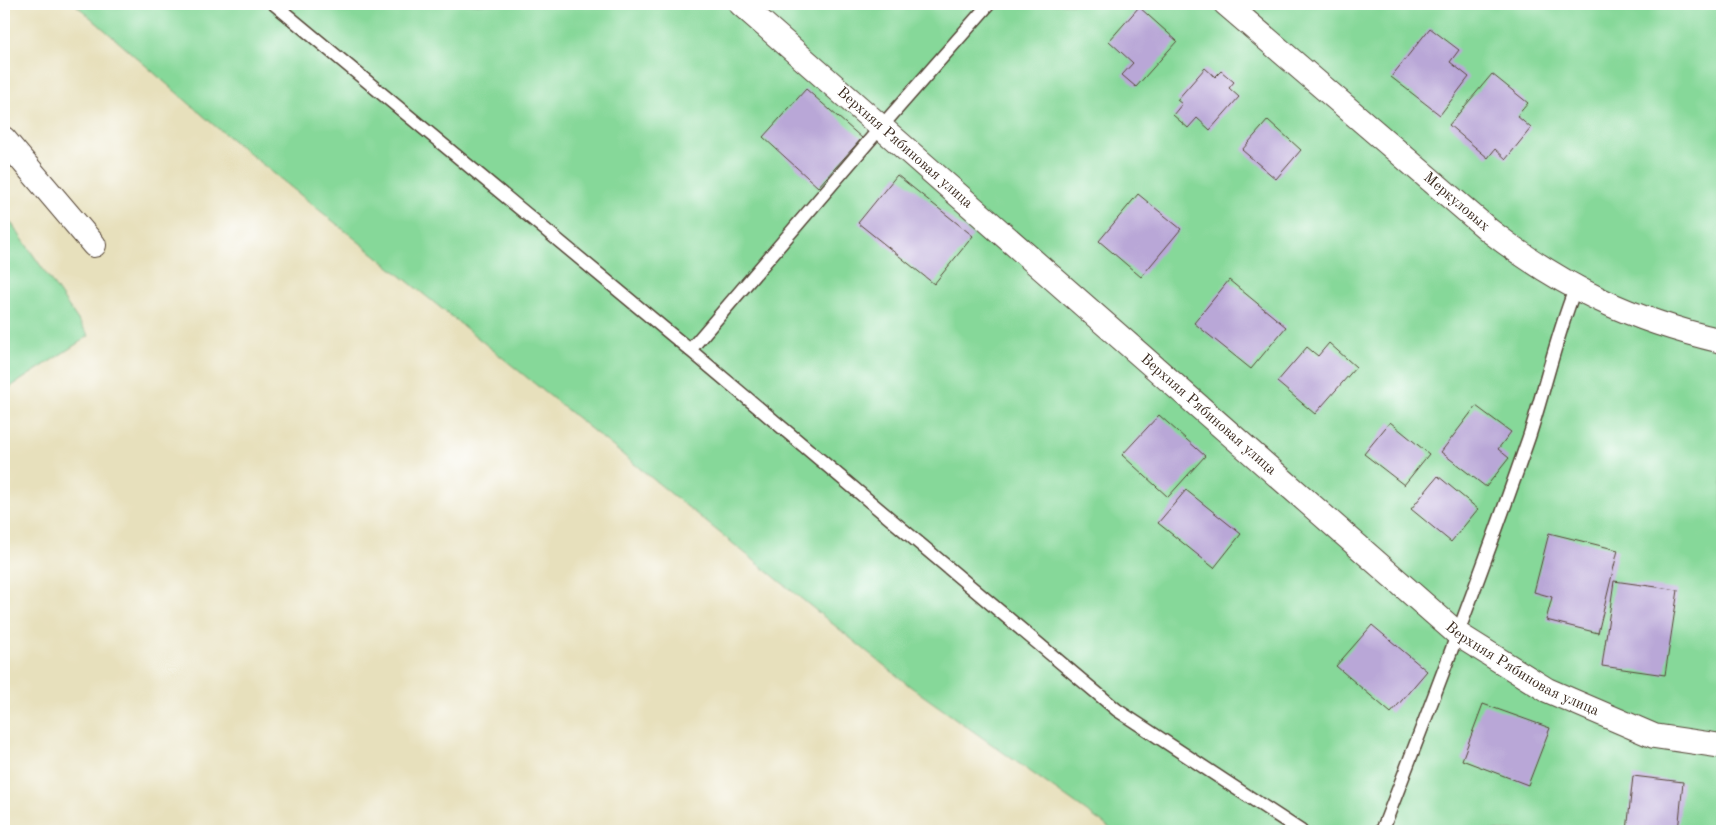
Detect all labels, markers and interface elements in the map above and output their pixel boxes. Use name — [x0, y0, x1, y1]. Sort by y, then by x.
street label: Верхняя Рябиновая улица — [834, 85, 976, 212]
street label: Меркуловых — [1421, 170, 1493, 235]
street label: Верхняя Рябиновая улица — [1138, 351, 1279, 478]
street label: Верхняя Рябиновая улица — [1443, 619, 1602, 719]

